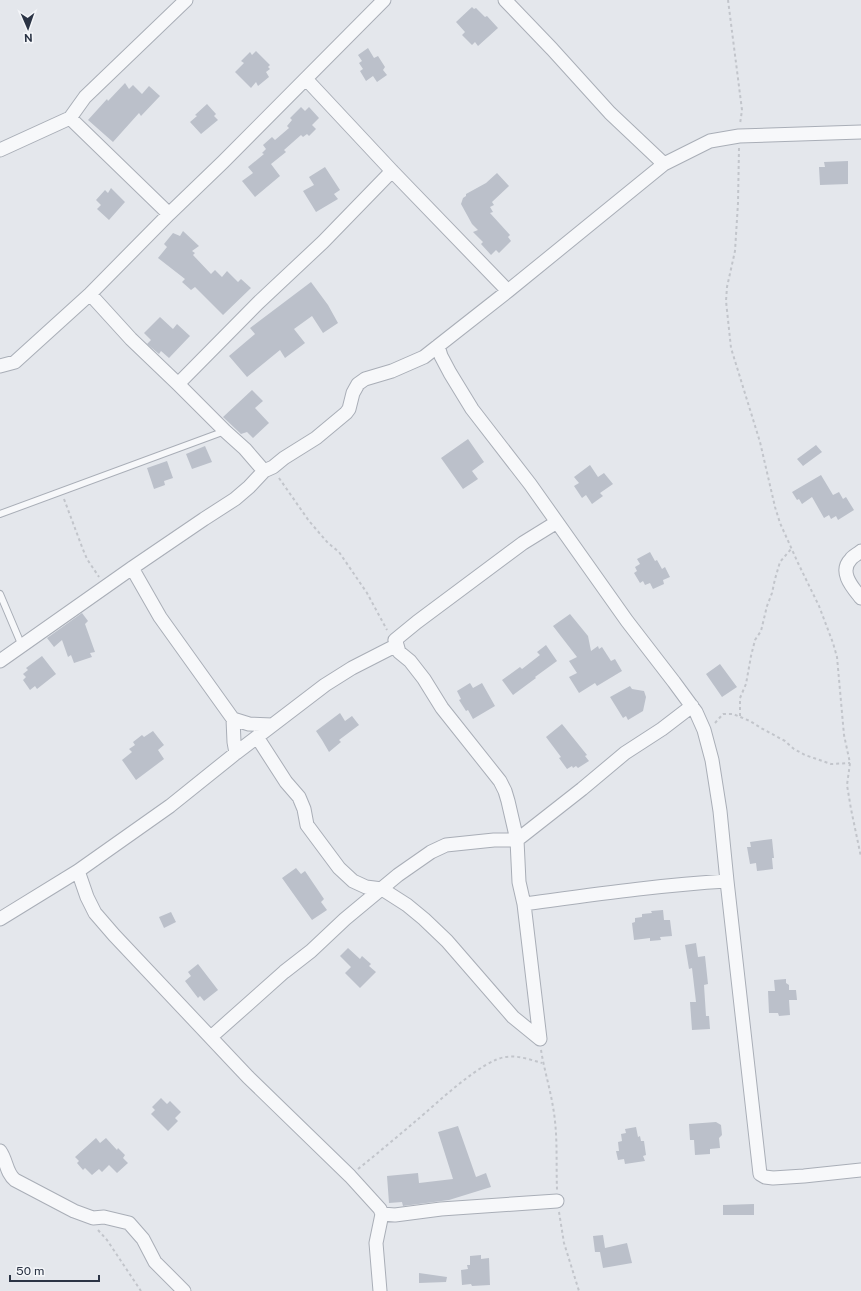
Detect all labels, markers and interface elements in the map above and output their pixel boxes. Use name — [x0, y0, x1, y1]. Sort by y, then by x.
north arrow — [8, 8, 48, 48]
text: N — [24, 32, 33, 44]
scale bar — [10, 1257, 99, 1283]
text: 50 m — [16, 1264, 44, 1278]

